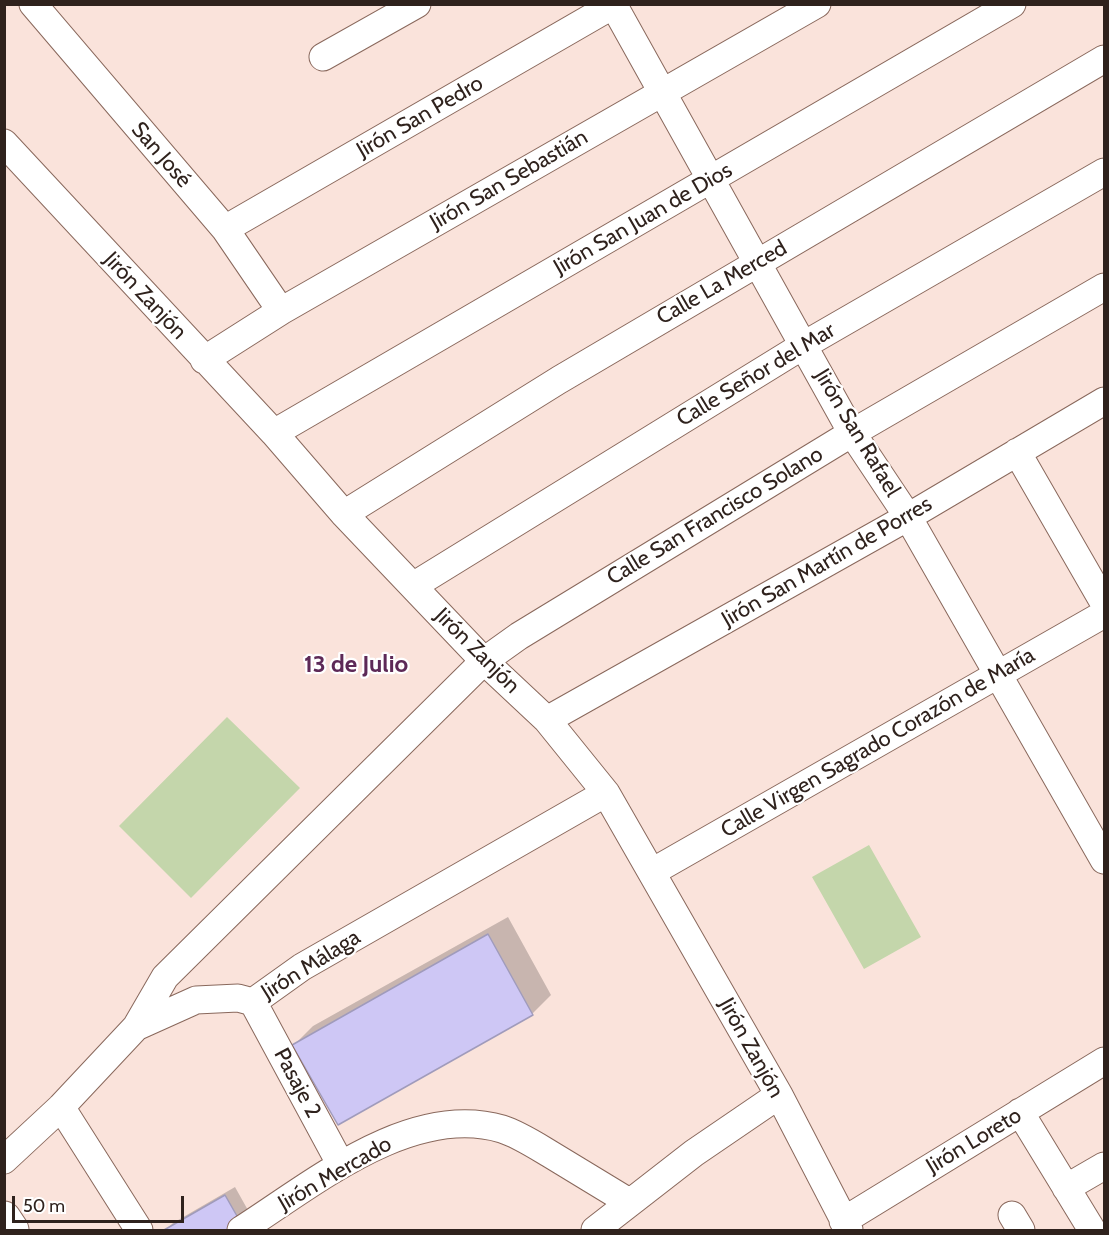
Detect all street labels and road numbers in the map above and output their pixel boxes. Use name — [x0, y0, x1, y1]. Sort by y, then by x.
street label: Jirón San Pedro — [352, 70, 488, 164]
street label: San José — [125, 117, 197, 193]
street label: Jirón San Sebastián — [425, 124, 593, 236]
street label: Jirón San Juan de Dios — [549, 157, 737, 281]
street label: Calle La Merced — [652, 235, 792, 331]
street label: Jirón Zanjón — [98, 247, 192, 345]
street label: Calle Señor del Mar — [672, 317, 840, 433]
street label: Jirón San Rafael — [808, 364, 906, 502]
street label: Calle San Francisco Solano — [602, 441, 828, 591]
street label: Jirón San Martín de Porres — [717, 491, 937, 633]
street label: Jirón Zanjón — [429, 603, 525, 699]
street label: Calle Virgen Sagrado Corazón de María — [716, 642, 1040, 844]
street label: Jirón Málaga — [257, 924, 365, 1006]
street label: Jirón Zanjón — [713, 994, 789, 1102]
street label: Pasaje 2 — [268, 1044, 326, 1122]
street label: Jirón Loreto — [922, 1102, 1026, 1180]
street label: Jirón Mercado — [274, 1131, 396, 1217]

